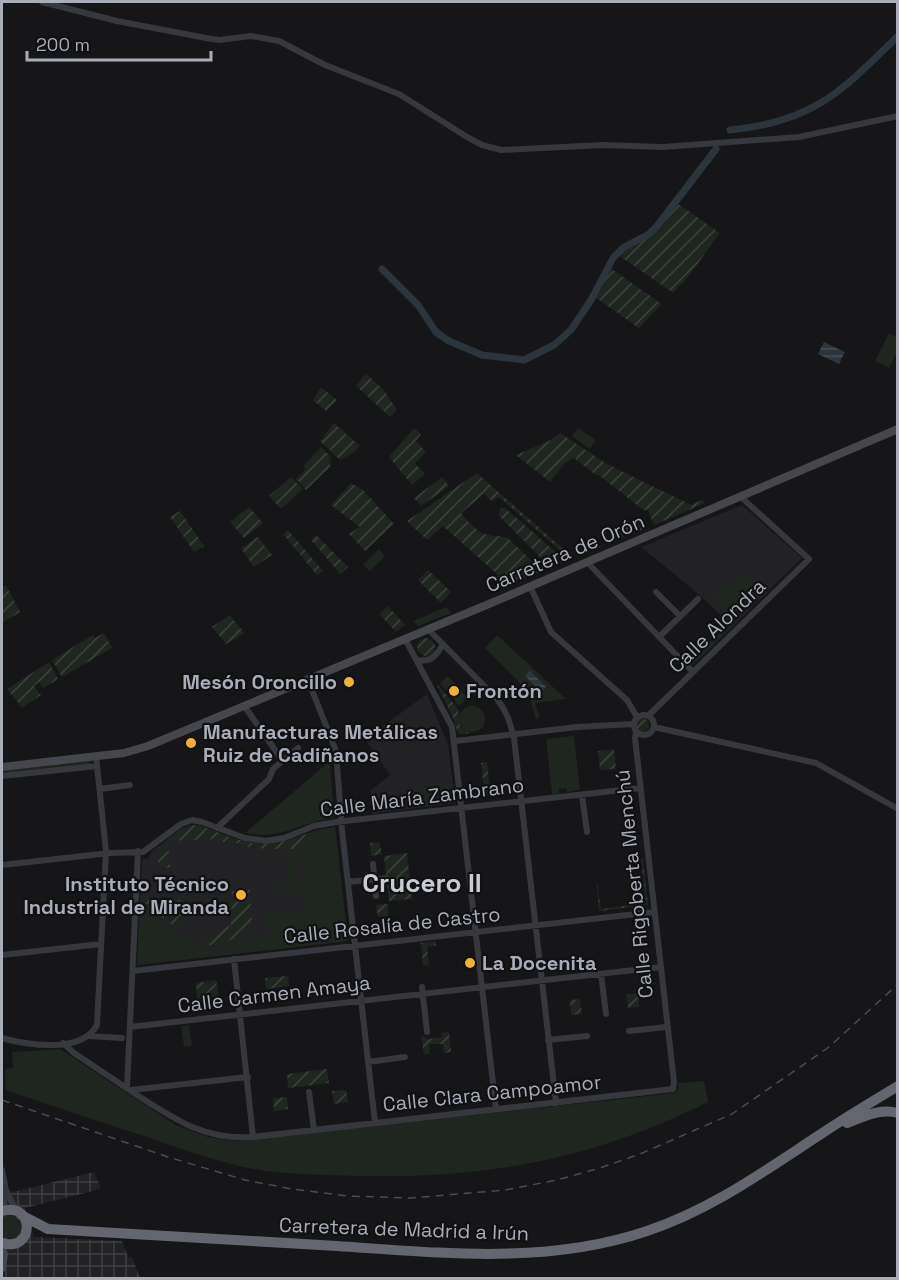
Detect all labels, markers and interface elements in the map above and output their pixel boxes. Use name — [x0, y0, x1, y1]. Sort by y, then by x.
scale bar — [27, 24, 212, 62]
text: 200 m — [36, 33, 90, 56]
street label: Carretera de Orón — [482, 508, 648, 598]
street label: Calle Alondra — [663, 573, 771, 679]
place label: Mesón Oroncillo — [182, 669, 337, 695]
marker: Mesón Oroncillo — [342, 675, 356, 689]
place label: Frontón — [466, 678, 542, 704]
marker: Frontón — [447, 684, 461, 698]
place label: Manufacturas Metálicas Ruiz de Cadiñanos — [203, 719, 438, 768]
marker: Manufacturas Metálicas Ruiz de Cadiñanos — [184, 736, 198, 750]
street label: Calle Rigoberta Menchú — [609, 768, 659, 1000]
street label: Calle María Zambrano — [318, 772, 526, 822]
district label: Crucero II — [362, 866, 482, 900]
place label: Instituto Técnico Industrial de Miranda — [24, 871, 229, 920]
marker: Instituto Técnico Industrial de Miranda — [234, 888, 248, 902]
street label: Calle Rosalía de Castro — [282, 901, 502, 949]
place label: La Docenita — [482, 950, 597, 976]
marker: La Docenita — [463, 956, 477, 970]
street label: Calle Carmen Amaya — [176, 969, 372, 1019]
street label: Calle Clara Campoamor — [381, 1069, 603, 1117]
street label: Carretera de Madrid a Irún — [278, 1212, 530, 1246]

